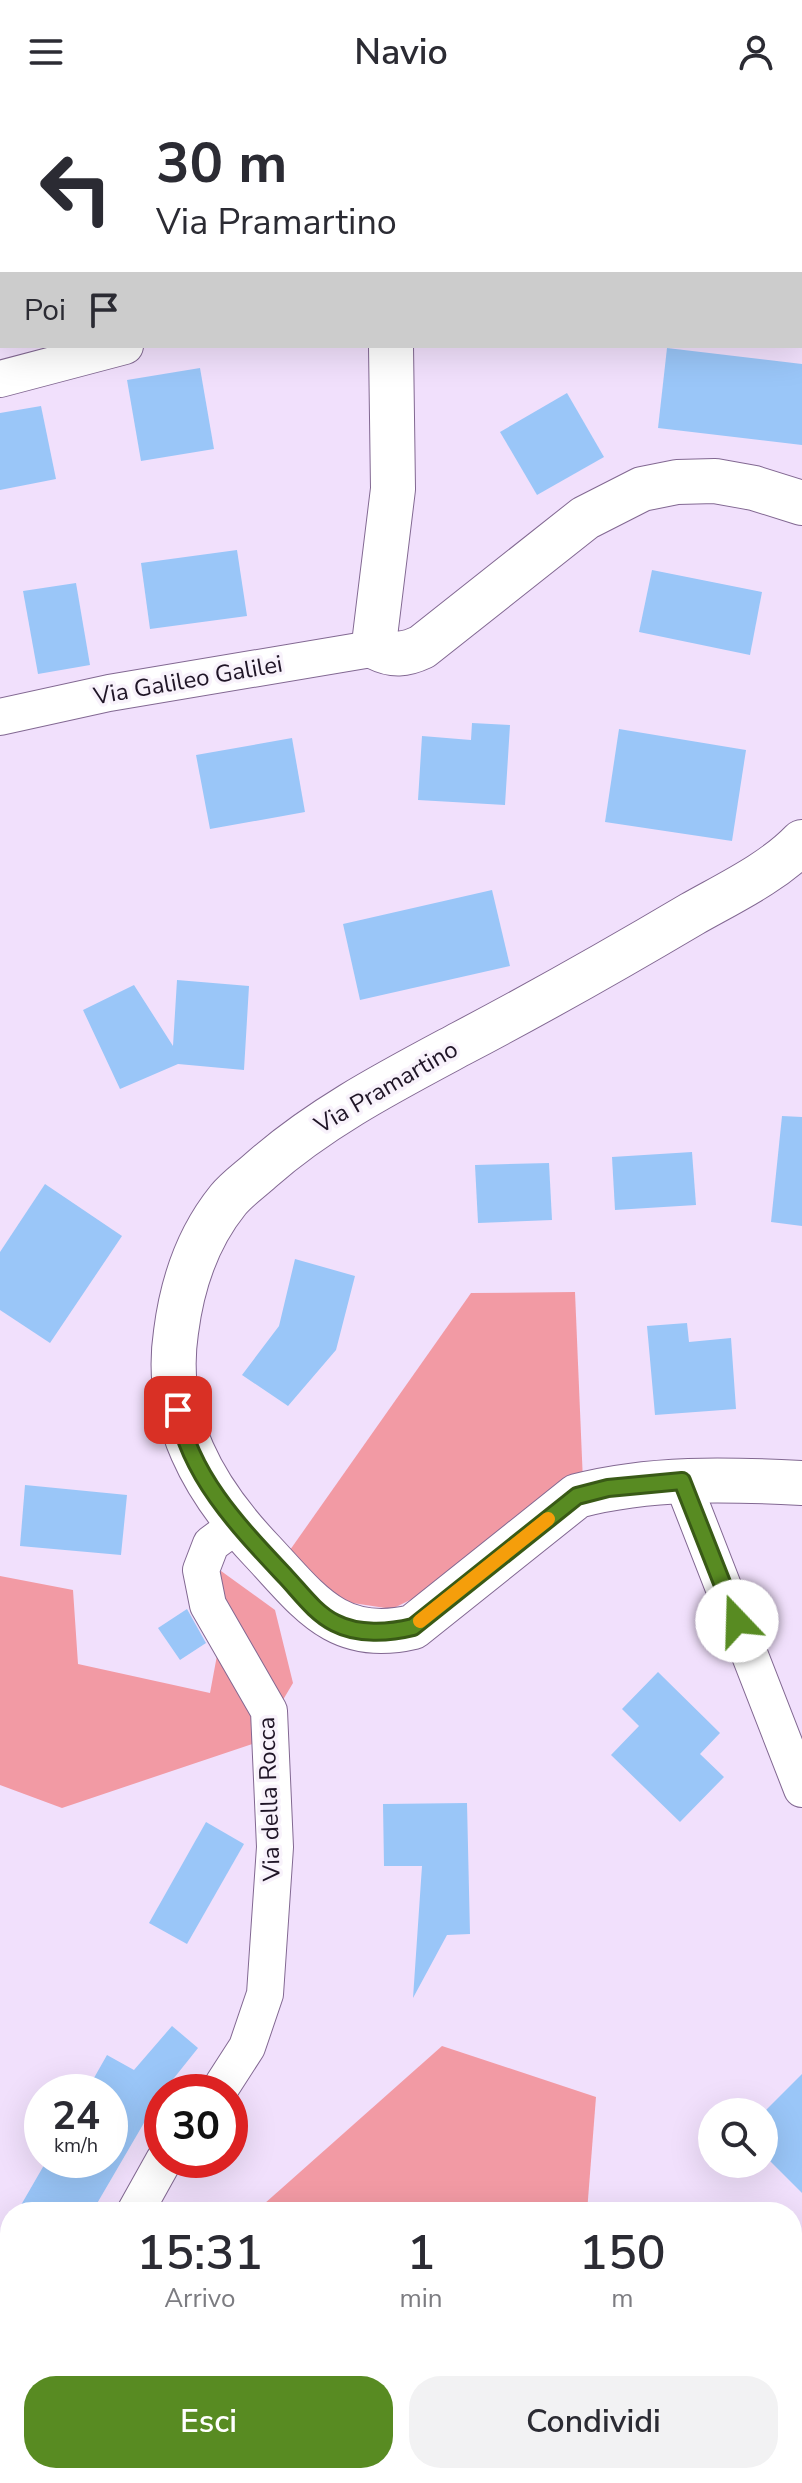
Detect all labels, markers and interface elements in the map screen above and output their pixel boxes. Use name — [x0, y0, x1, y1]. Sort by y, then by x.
text: Navio — [354, 28, 448, 77]
icon: menu — [24, 30, 68, 74]
icon: person — [734, 30, 778, 74]
text: 30 m — [156, 125, 287, 202]
icon: left — [24, 136, 128, 240]
text: Via Pramartino — [156, 198, 397, 247]
icon: arrive — [82, 288, 126, 332]
text: Poi — [24, 290, 66, 331]
street label: Via Galileo Galilei — [90, 648, 285, 713]
street label: Via Pramartino — [308, 1033, 464, 1142]
pin — [144, 1376, 212, 1444]
icon: arrive — [156, 1388, 200, 1432]
position arrow — [695, 1579, 779, 1663]
street label: Via della Rocca — [250, 1716, 288, 1883]
speed limit sign: 30 — [144, 2074, 248, 2178]
text: 24 — [52, 2089, 100, 2143]
map controls — [698, 2098, 778, 2178]
button: search — [698, 2098, 778, 2178]
text: km/h — [54, 2132, 98, 2159]
text: 15:31 — [136, 2220, 263, 2286]
text: 1 — [407, 2220, 435, 2286]
text: 150 — [579, 2220, 666, 2286]
text: Arrivo — [164, 2281, 235, 2316]
text: min — [400, 2281, 443, 2316]
text: m — [611, 2281, 633, 2316]
button: Esci — [24, 2376, 393, 2468]
button: Condividi — [409, 2376, 778, 2468]

